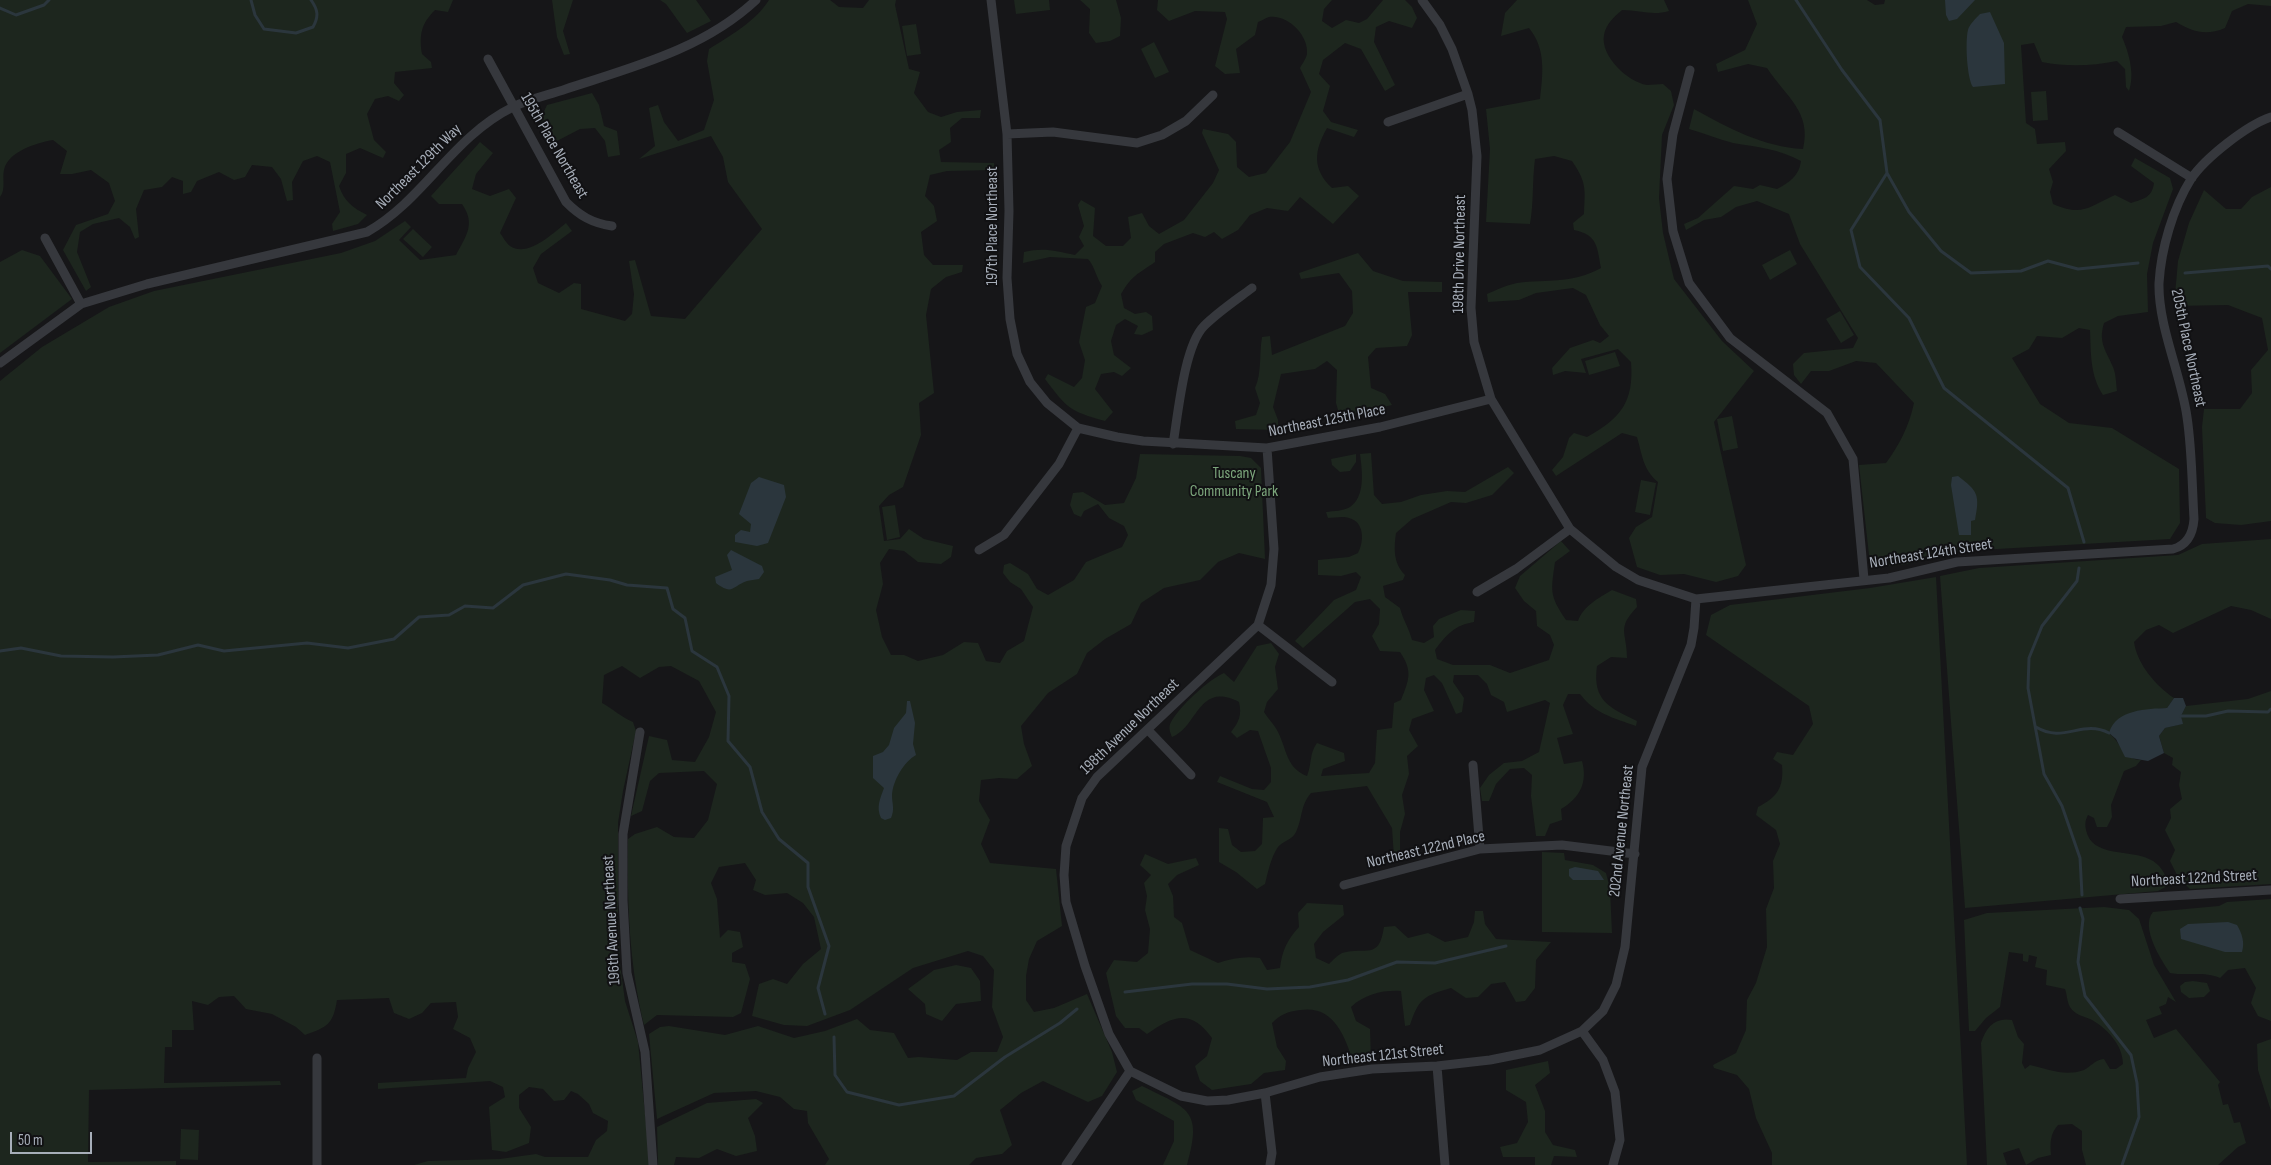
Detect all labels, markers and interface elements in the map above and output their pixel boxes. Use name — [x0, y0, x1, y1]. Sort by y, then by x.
street label: 195th Place Northeast — [516, 90, 592, 202]
street label: Northeast 129th Way — [372, 120, 466, 214]
street label: 197th Place Northeast — [983, 166, 1003, 286]
street label: 198th Drive Northeast — [1449, 194, 1471, 314]
street label: 205th Place Northeast — [2166, 287, 2210, 409]
street label: Northeast 125th Place — [1267, 400, 1387, 442]
park label: Tuscany Community Park — [1190, 464, 1278, 502]
street label: Northeast 124th Street — [1868, 535, 1994, 573]
street label: 198th Avenue Northeast — [1077, 675, 1183, 779]
street label: 202nd Avenue Northeast — [1606, 764, 1638, 898]
street label: Northeast 122nd Place — [1365, 827, 1487, 873]
street label: 196th Avenue Northeast — [599, 855, 625, 985]
street label: Northeast 122nd Street — [2131, 866, 2257, 892]
street label: Northeast 121st Street — [1321, 1040, 1445, 1072]
scale bar — [12, 1122, 95, 1154]
text: 50 m — [18, 1131, 43, 1150]

